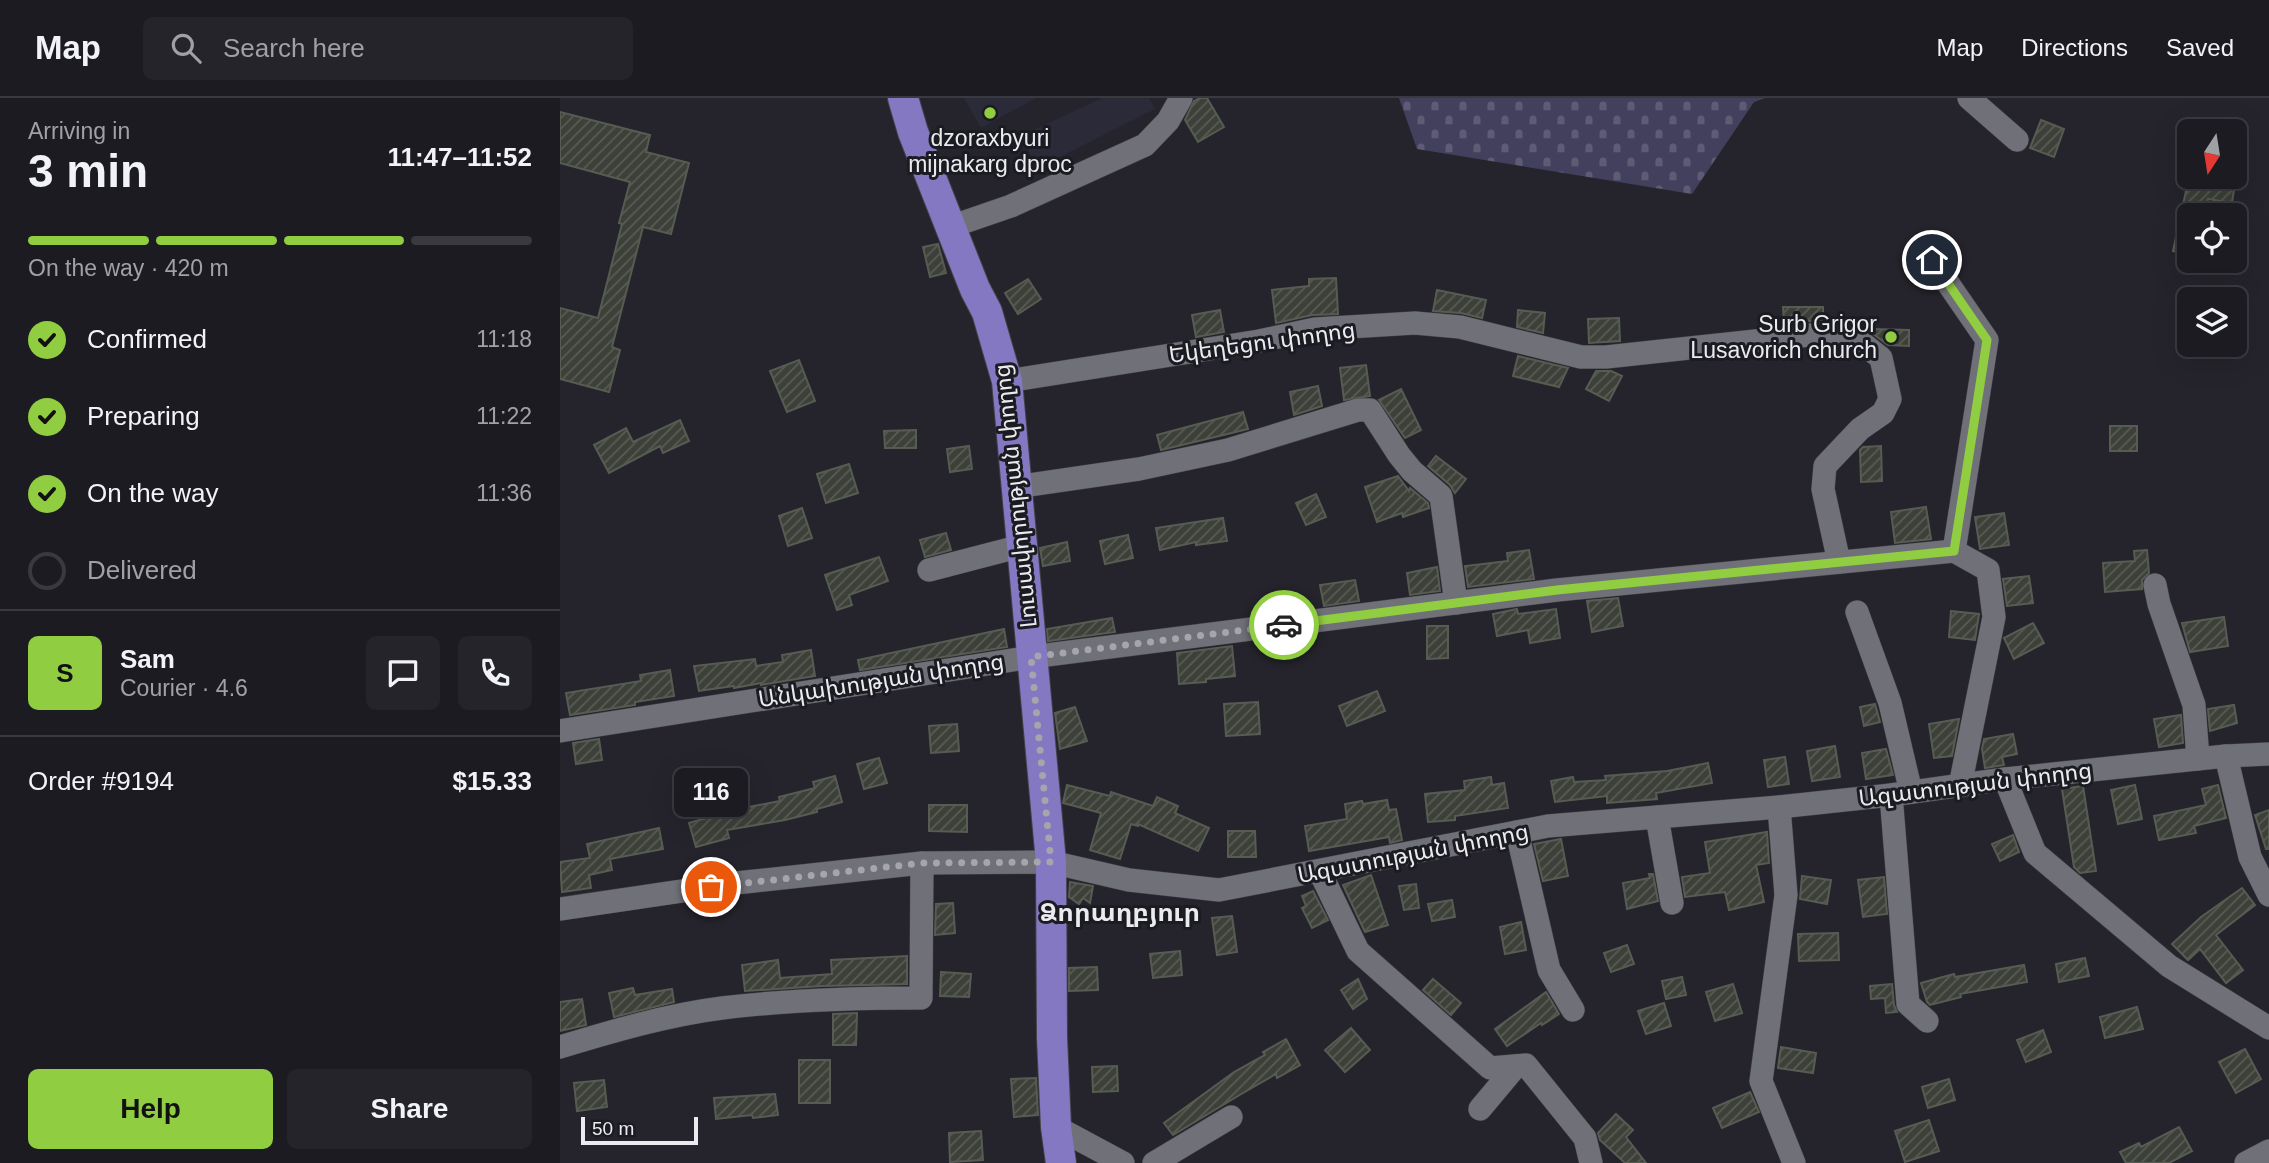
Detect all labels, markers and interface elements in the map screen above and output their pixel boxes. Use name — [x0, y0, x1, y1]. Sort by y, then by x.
search box — [143, 17, 633, 80]
text: Map — [35, 29, 101, 66]
icon: search — [167, 29, 205, 67]
text: Search here — [223, 33, 365, 63]
text: Map — [1937, 34, 1983, 61]
text: Directions — [2021, 34, 2128, 61]
text: Saved — [2166, 34, 2234, 61]
marker: dzoraxbyuri mijnakarg dproc — [982, 105, 998, 121]
text: Arriving in — [28, 118, 130, 144]
north arrow — [2177, 119, 2247, 189]
map controls — [2177, 119, 2247, 357]
place label: dzoraxbyuri mijnakarg dproc — [908, 125, 1072, 177]
text: 11:47–11:52 — [387, 142, 532, 172]
text: 3 min — [28, 145, 148, 197]
button: locate — [2177, 203, 2247, 273]
pin — [1902, 230, 1962, 290]
icon: home — [1913, 241, 1951, 279]
text: On the way · 420 m — [28, 255, 229, 281]
button: layers — [2177, 287, 2247, 357]
place label: Surb Grigor Lusavorich church — [1690, 311, 1877, 363]
street label: Եկեղեցու փողոց — [1167, 316, 1357, 369]
icon: check — [28, 321, 66, 359]
text: Confirmed — [87, 324, 207, 354]
text: 11:18 — [476, 326, 532, 352]
marker: Surb Grigor Lusavorich church — [1883, 329, 1899, 345]
street label: Լուսավորության փողոց — [988, 363, 1043, 629]
icon: check — [28, 398, 66, 436]
text: Preparing — [87, 401, 200, 431]
text: 11:22 — [476, 403, 532, 429]
icon: check — [28, 475, 66, 513]
text: On the way — [87, 478, 219, 508]
text: 11:36 — [476, 480, 532, 506]
text: Delivered — [87, 555, 197, 585]
courier — [1249, 590, 1319, 660]
icon: car — [1265, 606, 1303, 644]
button: chat — [366, 636, 440, 710]
button: phone — [458, 636, 532, 710]
text: Sam — [120, 644, 175, 674]
street label: Անկախության փողոց — [756, 648, 1006, 713]
text: S — [56, 658, 74, 688]
text: Courier · 4.6 — [120, 675, 248, 701]
street label: Ազատության փողոց — [1857, 757, 2093, 812]
text: Order #9194 — [28, 766, 174, 796]
text: $15.33 — [452, 766, 532, 796]
callout: 116 — [674, 768, 748, 817]
text: 116 — [692, 779, 730, 805]
street label: Ազատության փողոց — [1295, 818, 1531, 889]
pin — [681, 857, 741, 917]
icon: bag — [692, 868, 730, 906]
district label: Ձորաղբյուր — [1040, 897, 1200, 927]
button: Help — [28, 1069, 273, 1149]
button: Share — [287, 1069, 532, 1149]
scale bar — [581, 1114, 698, 1146]
text: 50 m — [592, 1118, 634, 1139]

